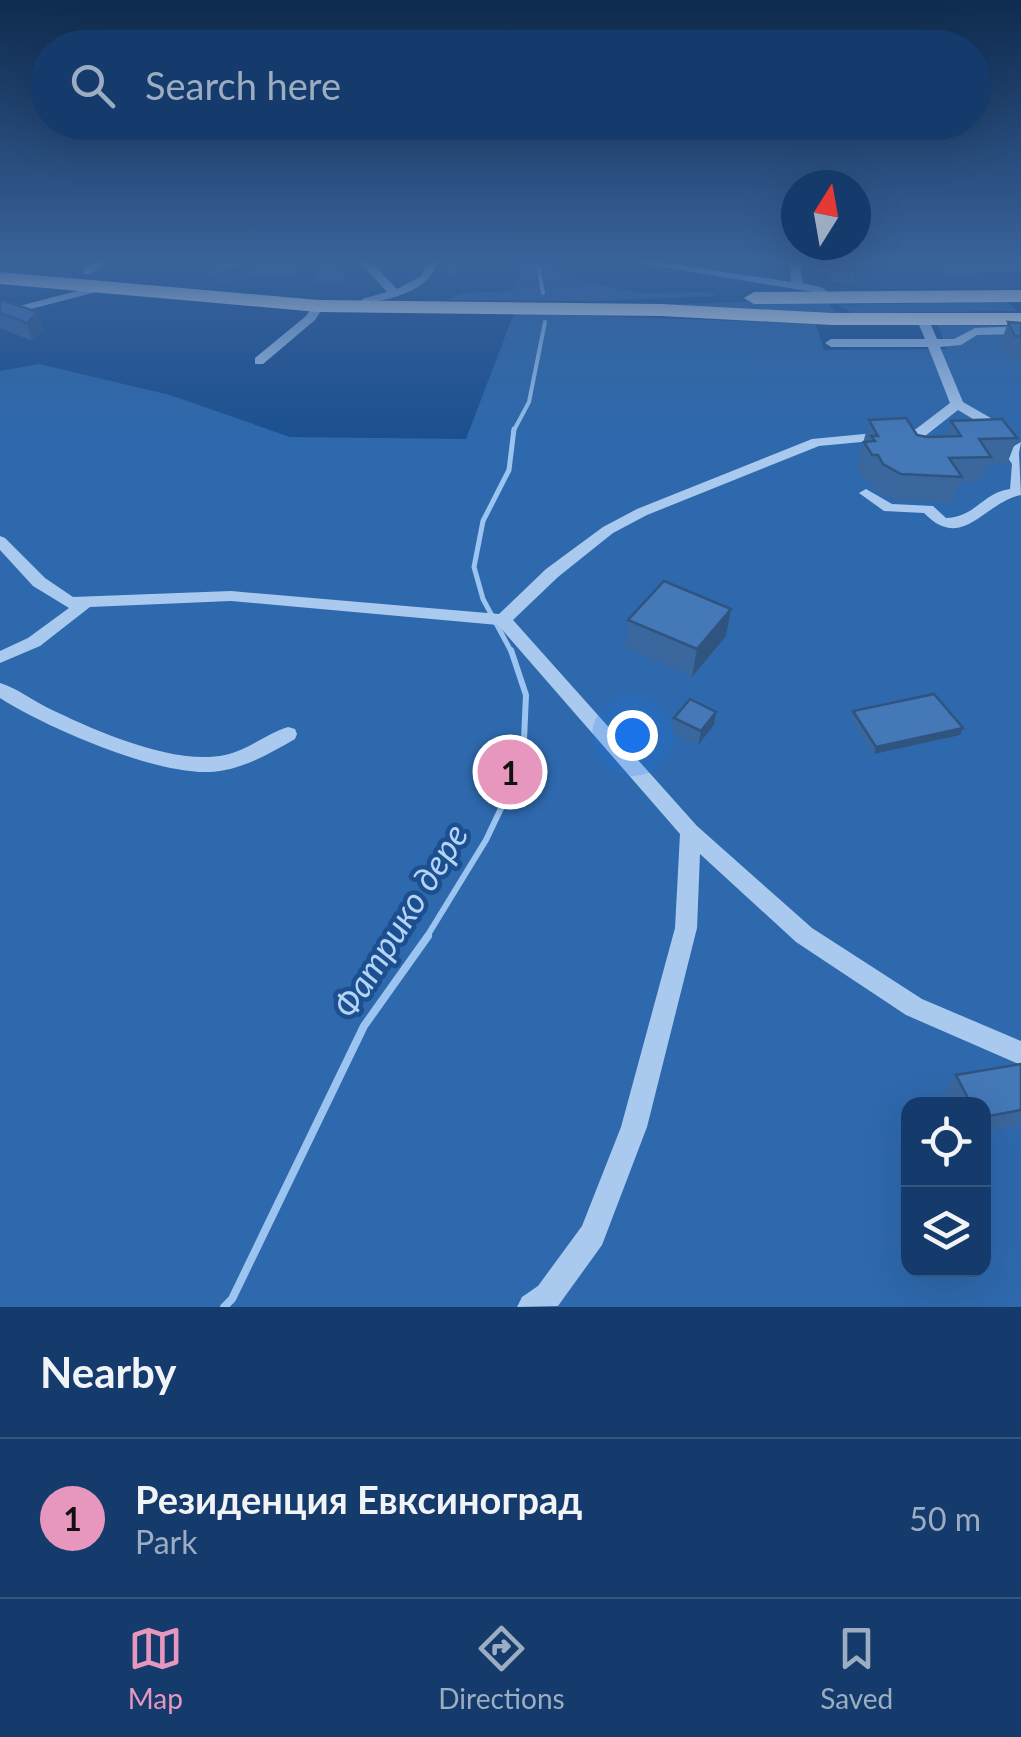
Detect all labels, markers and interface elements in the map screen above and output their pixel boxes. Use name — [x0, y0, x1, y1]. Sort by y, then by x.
search box — [30, 30, 991, 140]
icon: search — [65, 58, 120, 113]
text: Search here — [145, 62, 341, 108]
north arrow — [781, 170, 871, 260]
your location — [607, 710, 658, 761]
pin: 1 — [478, 734, 542, 810]
water label: Фатрико дере — [323, 815, 476, 1025]
map controls — [901, 1097, 991, 1277]
button: locate — [901, 1097, 991, 1187]
button: layers — [901, 1187, 991, 1277]
text: Nearby — [40, 1347, 177, 1397]
text: Резиденция Евксиноград — [135, 1476, 582, 1522]
text: 1 — [63, 1499, 82, 1538]
text: 50 m — [909, 1499, 981, 1538]
text: Park — [135, 1522, 198, 1561]
tab: Map — [128, 1621, 183, 1715]
tab: Directions — [438, 1621, 565, 1715]
tab: Saved — [820, 1621, 893, 1715]

